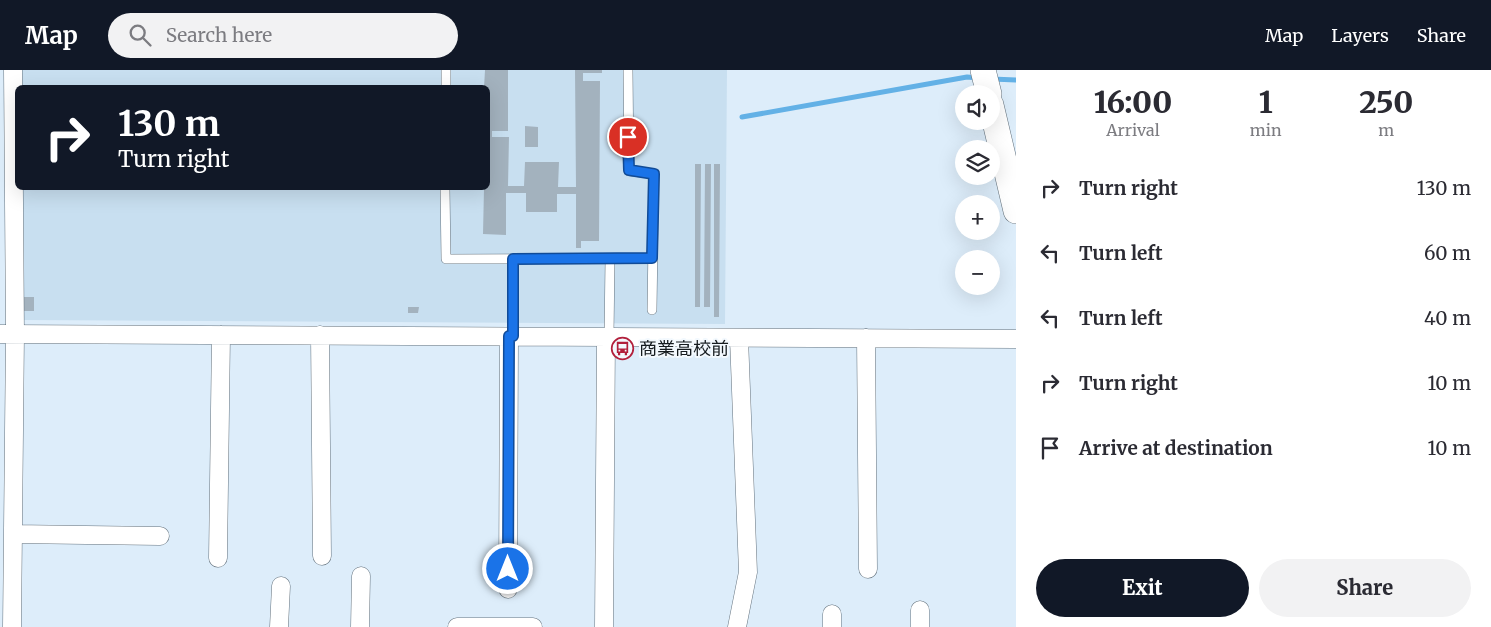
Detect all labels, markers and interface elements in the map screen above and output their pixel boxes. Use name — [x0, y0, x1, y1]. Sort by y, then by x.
search box — [108, 13, 458, 58]
text: Map — [25, 20, 78, 51]
icon: search — [126, 21, 154, 49]
text: Search here — [166, 23, 272, 47]
text: Map — [1265, 24, 1303, 47]
text: Layers — [1331, 24, 1389, 47]
text: Share — [1417, 24, 1466, 47]
text: 16:00 — [1094, 83, 1172, 121]
text: 1 — [1259, 83, 1273, 121]
text: 250 — [1359, 83, 1413, 121]
map controls — [955, 85, 1000, 295]
button: sound — [955, 85, 1000, 130]
text: 130 m — [118, 102, 220, 146]
icon: right — [35, 105, 100, 170]
pin — [607, 116, 649, 158]
text: Arrival — [1106, 120, 1160, 140]
text: min — [1250, 120, 1282, 140]
text: m — [1378, 120, 1394, 140]
icon: arrive — [614, 123, 642, 151]
button: layers — [955, 140, 1000, 185]
text: Turn right — [118, 145, 229, 173]
icon: right — [1036, 174, 1064, 202]
text: Turn right — [1079, 176, 1178, 200]
text: 130 m — [1417, 176, 1471, 200]
button: + — [955, 195, 1000, 240]
icon: left — [1036, 239, 1064, 267]
text: Turn left — [1079, 241, 1163, 265]
text: 60 m — [1424, 241, 1471, 265]
button: − — [955, 250, 1000, 295]
icon: left — [1036, 304, 1064, 332]
text: Turn left — [1079, 306, 1163, 330]
text: 40 m — [1424, 306, 1471, 330]
bus stop icon: 商業高校前 — [611, 336, 635, 360]
place label: 商業高校前 — [639, 337, 729, 360]
icon: right — [1036, 369, 1064, 397]
text: Turn right — [1079, 371, 1178, 395]
text: 10 m — [1428, 371, 1471, 395]
icon: arrive — [1036, 434, 1064, 462]
text: Arrive at destination — [1079, 436, 1273, 460]
text: 10 m — [1428, 436, 1471, 460]
position arrow — [481, 542, 533, 594]
button: Exit — [1036, 559, 1249, 617]
button: Share — [1259, 559, 1471, 617]

